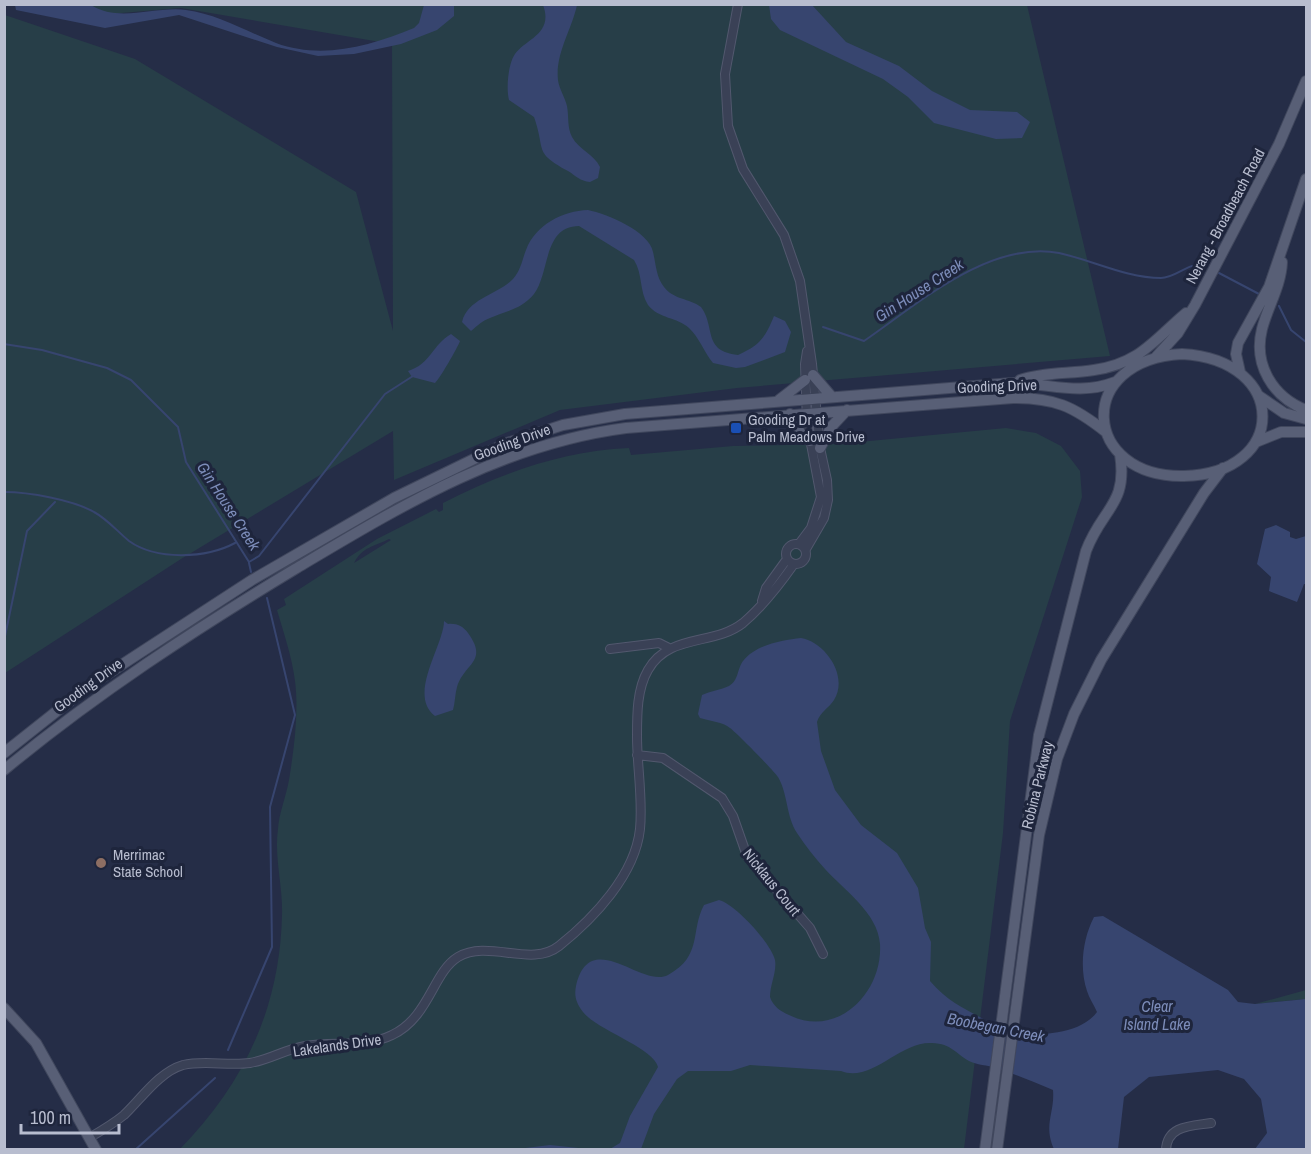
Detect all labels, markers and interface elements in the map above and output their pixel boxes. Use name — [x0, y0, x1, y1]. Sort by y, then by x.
street label: Nerang - Broadbeach Road — [1180, 145, 1270, 287]
water label: Gin House Creek — [870, 253, 968, 327]
street label: Gooding Drive — [957, 374, 1037, 398]
place label: Gooding Dr at Palm Meadows Drive — [748, 409, 865, 447]
street label: Gooding Drive — [471, 418, 553, 466]
marker: Gooding Dr at Palm Meadows Drive — [729, 421, 743, 435]
water label: Gin House Creek — [192, 457, 266, 555]
street label: Gooding Drive — [49, 653, 127, 717]
street label: Robina Parkway — [1016, 738, 1058, 831]
place label: Merrimac State School — [113, 844, 183, 882]
street label: Nicklaus Court — [738, 844, 806, 920]
marker: Merrimac State School — [94, 856, 108, 870]
water label: Clear Island Lake — [1123, 995, 1191, 1035]
water label: Boobegan Creek — [946, 1007, 1047, 1047]
street label: Lakelands Drive — [292, 1028, 383, 1062]
scale bar — [21, 1097, 118, 1135]
text: 100 m — [30, 1105, 71, 1130]

